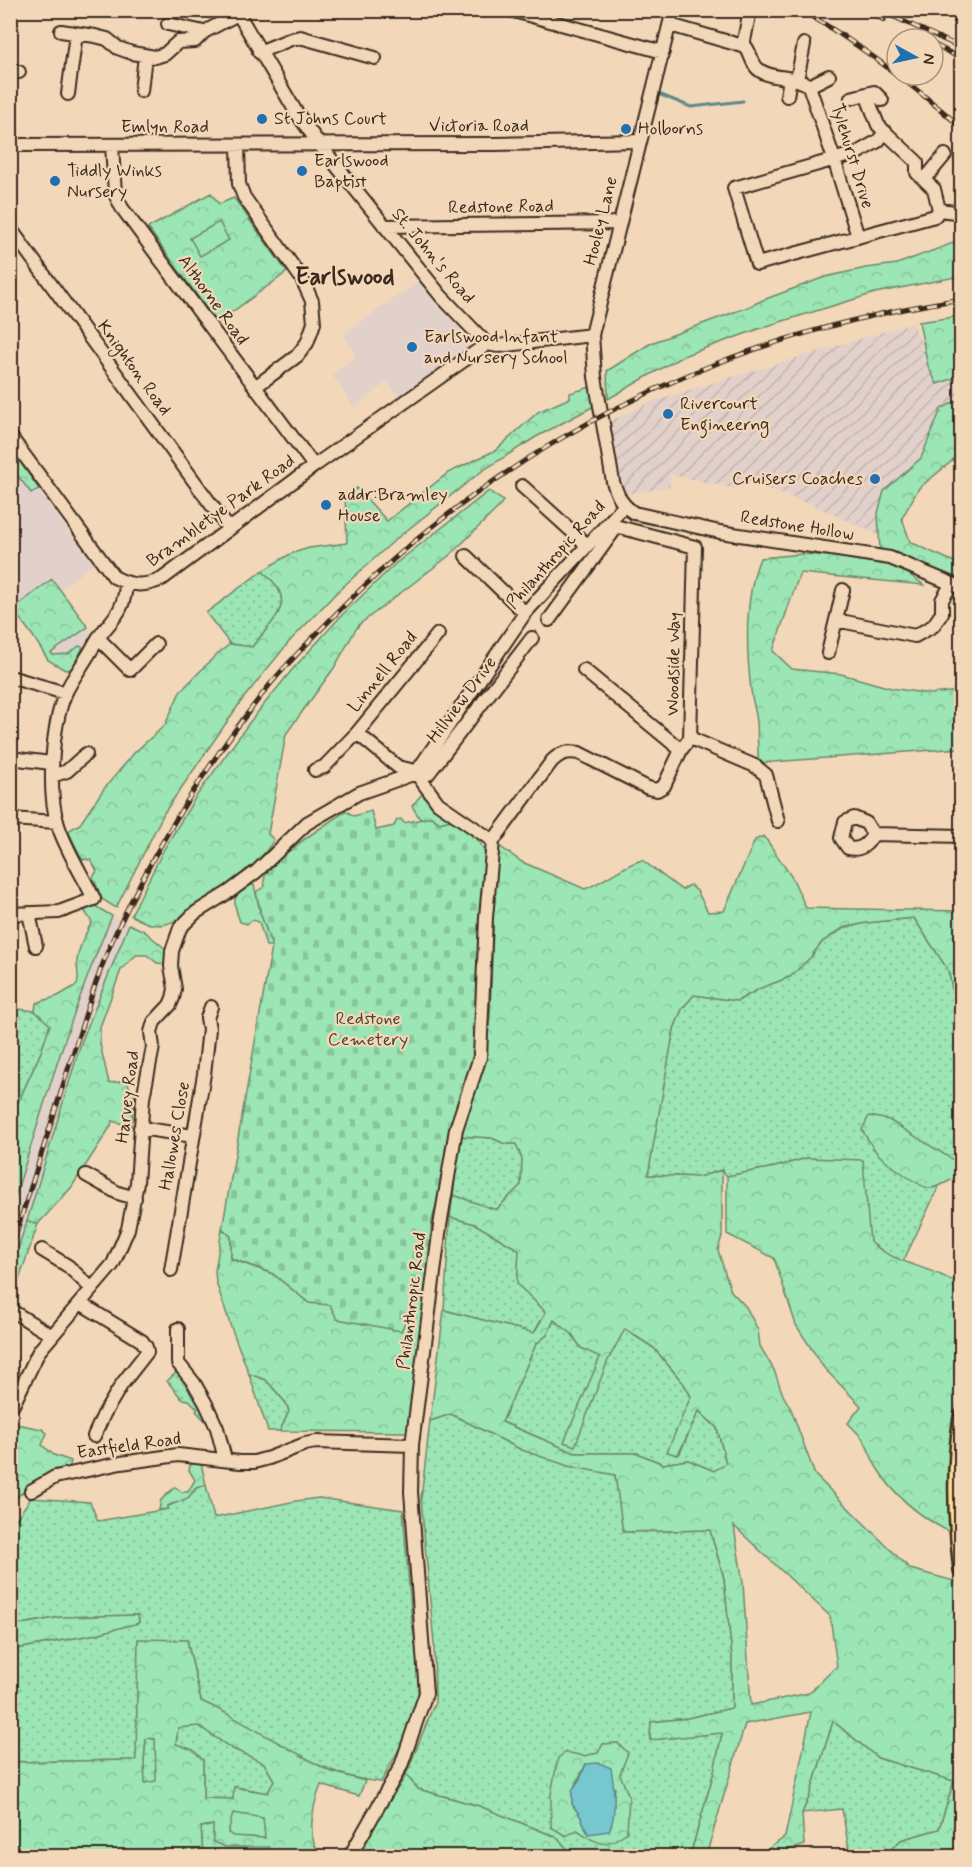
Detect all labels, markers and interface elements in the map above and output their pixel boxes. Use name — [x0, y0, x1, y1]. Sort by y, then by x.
north arrow — [885, 27, 945, 87]
text: N — [917, 52, 940, 66]
street label: Tylehurst Drive — [825, 100, 879, 212]
place label: St Johns Court — [274, 107, 387, 131]
marker: St Johns Court — [255, 112, 269, 126]
street label: Victoria Road — [429, 114, 529, 138]
street label: Emlyn Road — [121, 115, 209, 139]
place label: Holborns — [638, 117, 703, 141]
marker: Holborns — [619, 122, 633, 136]
place label: Earlswood Baptist — [314, 149, 388, 194]
place label: Tiddly Winks Nursery — [67, 159, 162, 204]
marker: Earlswood Baptist — [295, 164, 309, 178]
marker: Tiddly Winks Nursery — [48, 174, 62, 188]
street label: Hooley Lane — [578, 174, 624, 268]
street label: Redstone Road — [448, 194, 554, 220]
street label: St. John's Road — [386, 203, 480, 309]
street label: Althorne Road — [172, 250, 254, 350]
district label: Earlswood — [295, 262, 395, 293]
street label: Knighton Road — [90, 315, 177, 421]
place label: Earlswood Infant and Nursery School — [424, 325, 568, 370]
marker: Earlswood Infant and Nursery School — [405, 340, 419, 354]
place label: Rivercourt Engineerng — [680, 392, 769, 439]
marker: Rivercourt Engineerng — [661, 407, 675, 421]
street label: Brambletye Park Road — [142, 449, 300, 573]
place label: Cruisers Coaches — [732, 467, 863, 491]
marker: Cruisers Coaches — [868, 472, 882, 486]
place label: addr:Bramley House — [338, 483, 448, 528]
street label: Philanthropic Road — [501, 496, 611, 614]
marker: addr:Bramley House — [319, 498, 333, 512]
street label: Redstone Hollow — [739, 505, 856, 547]
street label: Woodside Way — [661, 612, 687, 716]
street label: Linnell Road — [343, 626, 423, 718]
street label: Hillview Drive — [422, 652, 502, 748]
park label: Redstone Cemetery — [328, 1007, 408, 1052]
street label: Harvey Road — [110, 1049, 146, 1145]
street label: Hallowes Close — [154, 1080, 196, 1192]
street label: Philanthropic Road — [392, 1231, 432, 1371]
street label: Eastfield Road — [75, 1427, 183, 1465]

